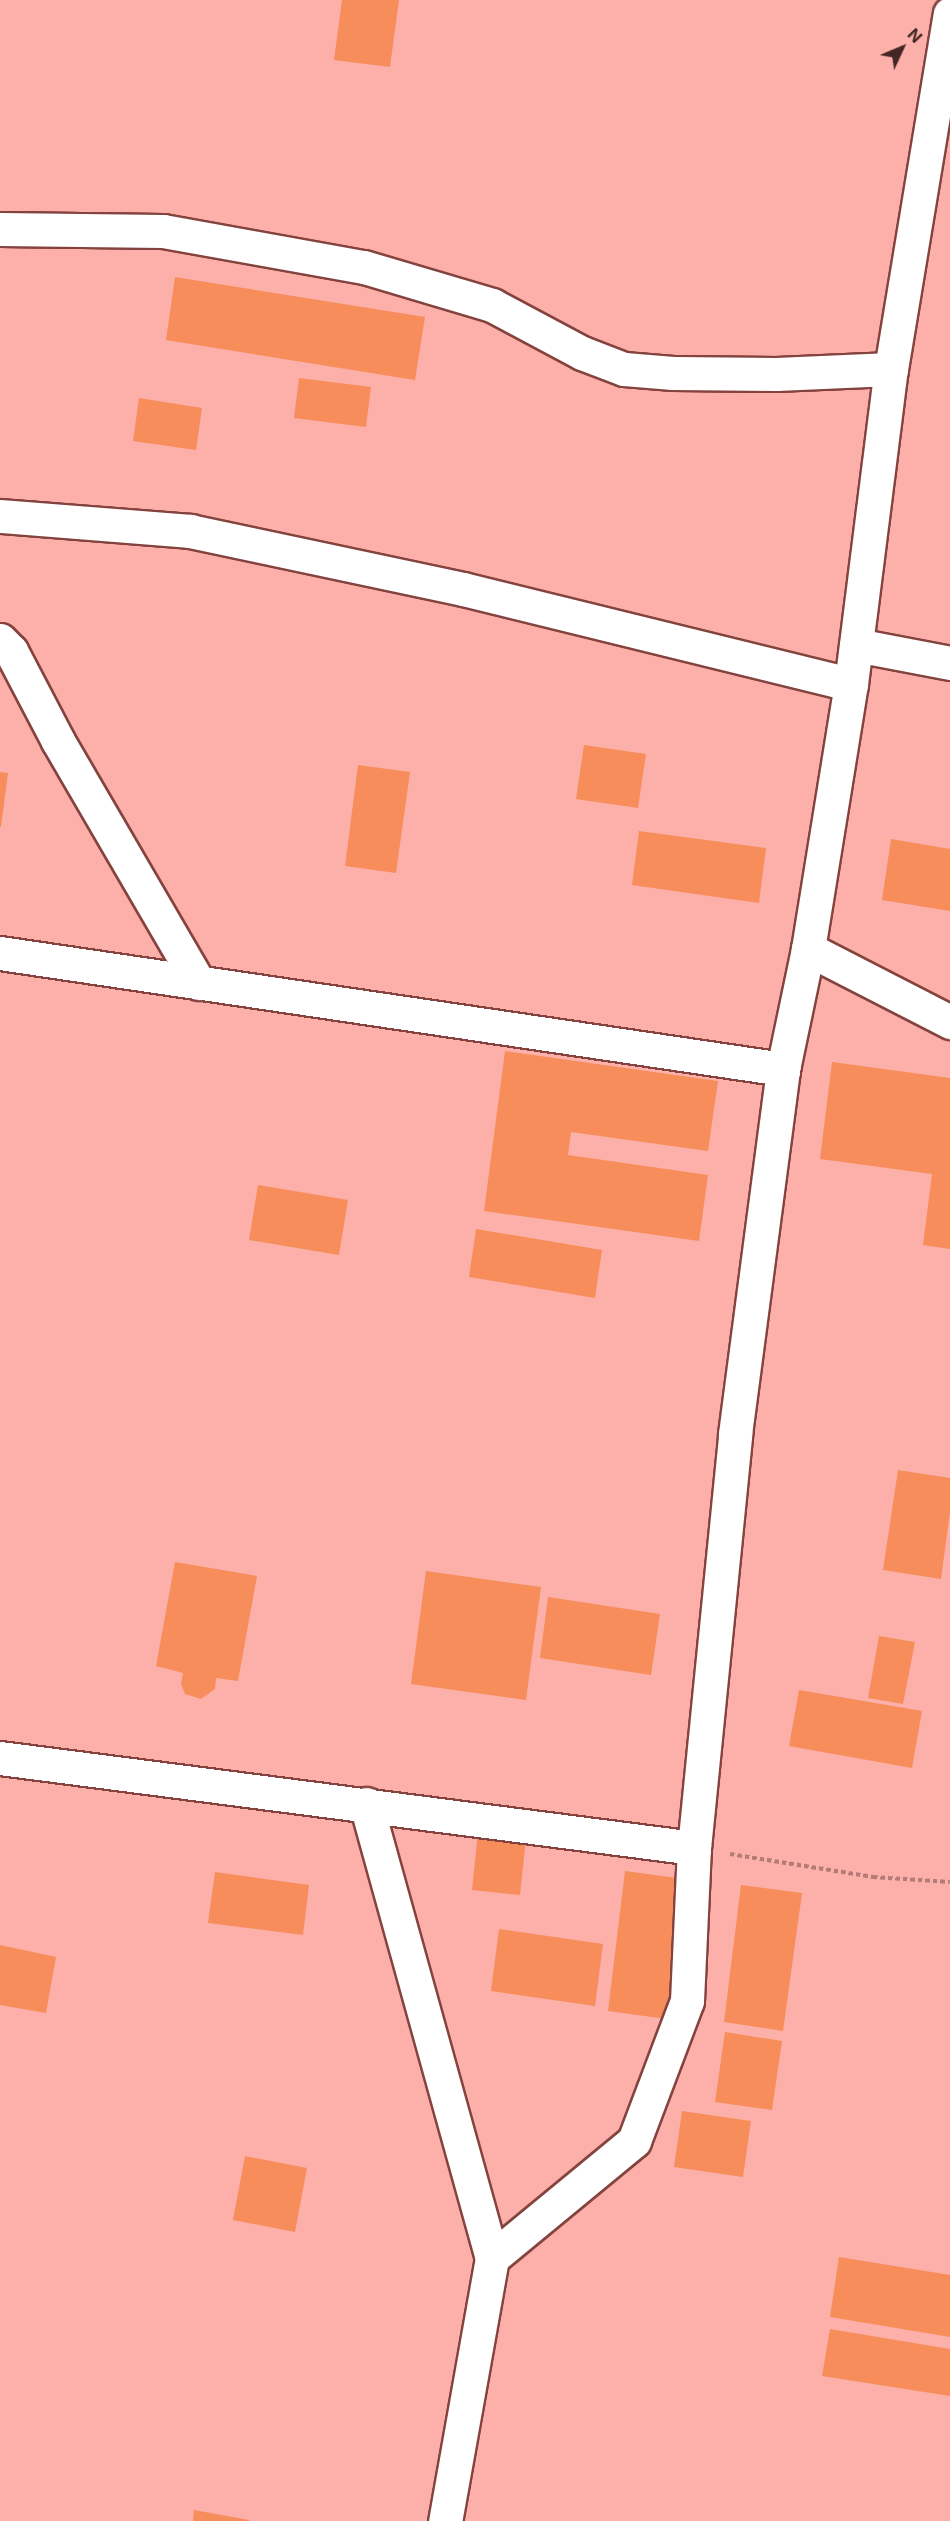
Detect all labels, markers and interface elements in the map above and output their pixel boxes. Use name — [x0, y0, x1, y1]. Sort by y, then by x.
north arrow — [872, 18, 932, 78]
text: N — [904, 24, 926, 47]

